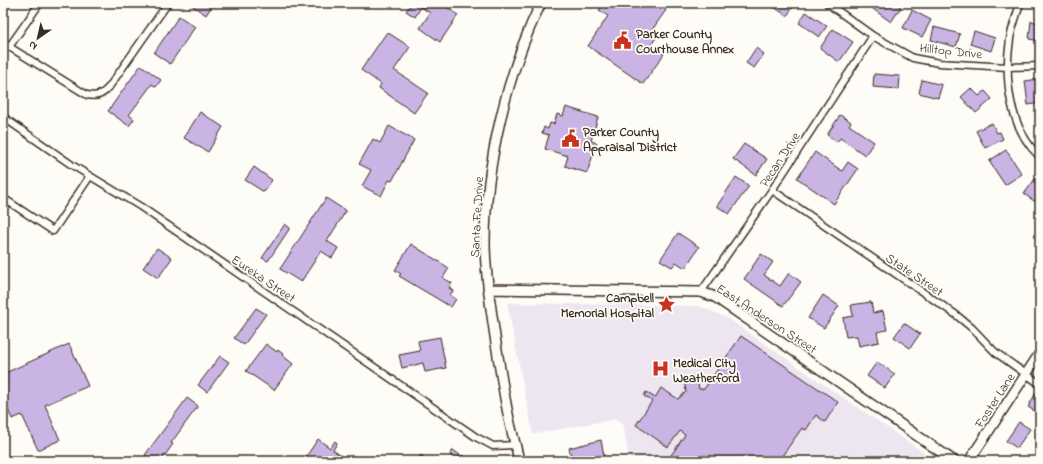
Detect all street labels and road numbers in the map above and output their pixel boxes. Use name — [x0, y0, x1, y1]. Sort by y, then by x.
street label: Hilltop Drive — [919, 39, 983, 64]
street label: Pecan Drive — [755, 128, 805, 191]
street label: Santa Fe Drive — [466, 176, 489, 258]
street label: State Street — [882, 249, 947, 302]
street label: Eureka Street — [227, 251, 300, 308]
street label: East Anderson Street — [712, 280, 821, 359]
street label: Foster Lane — [970, 369, 1020, 433]

